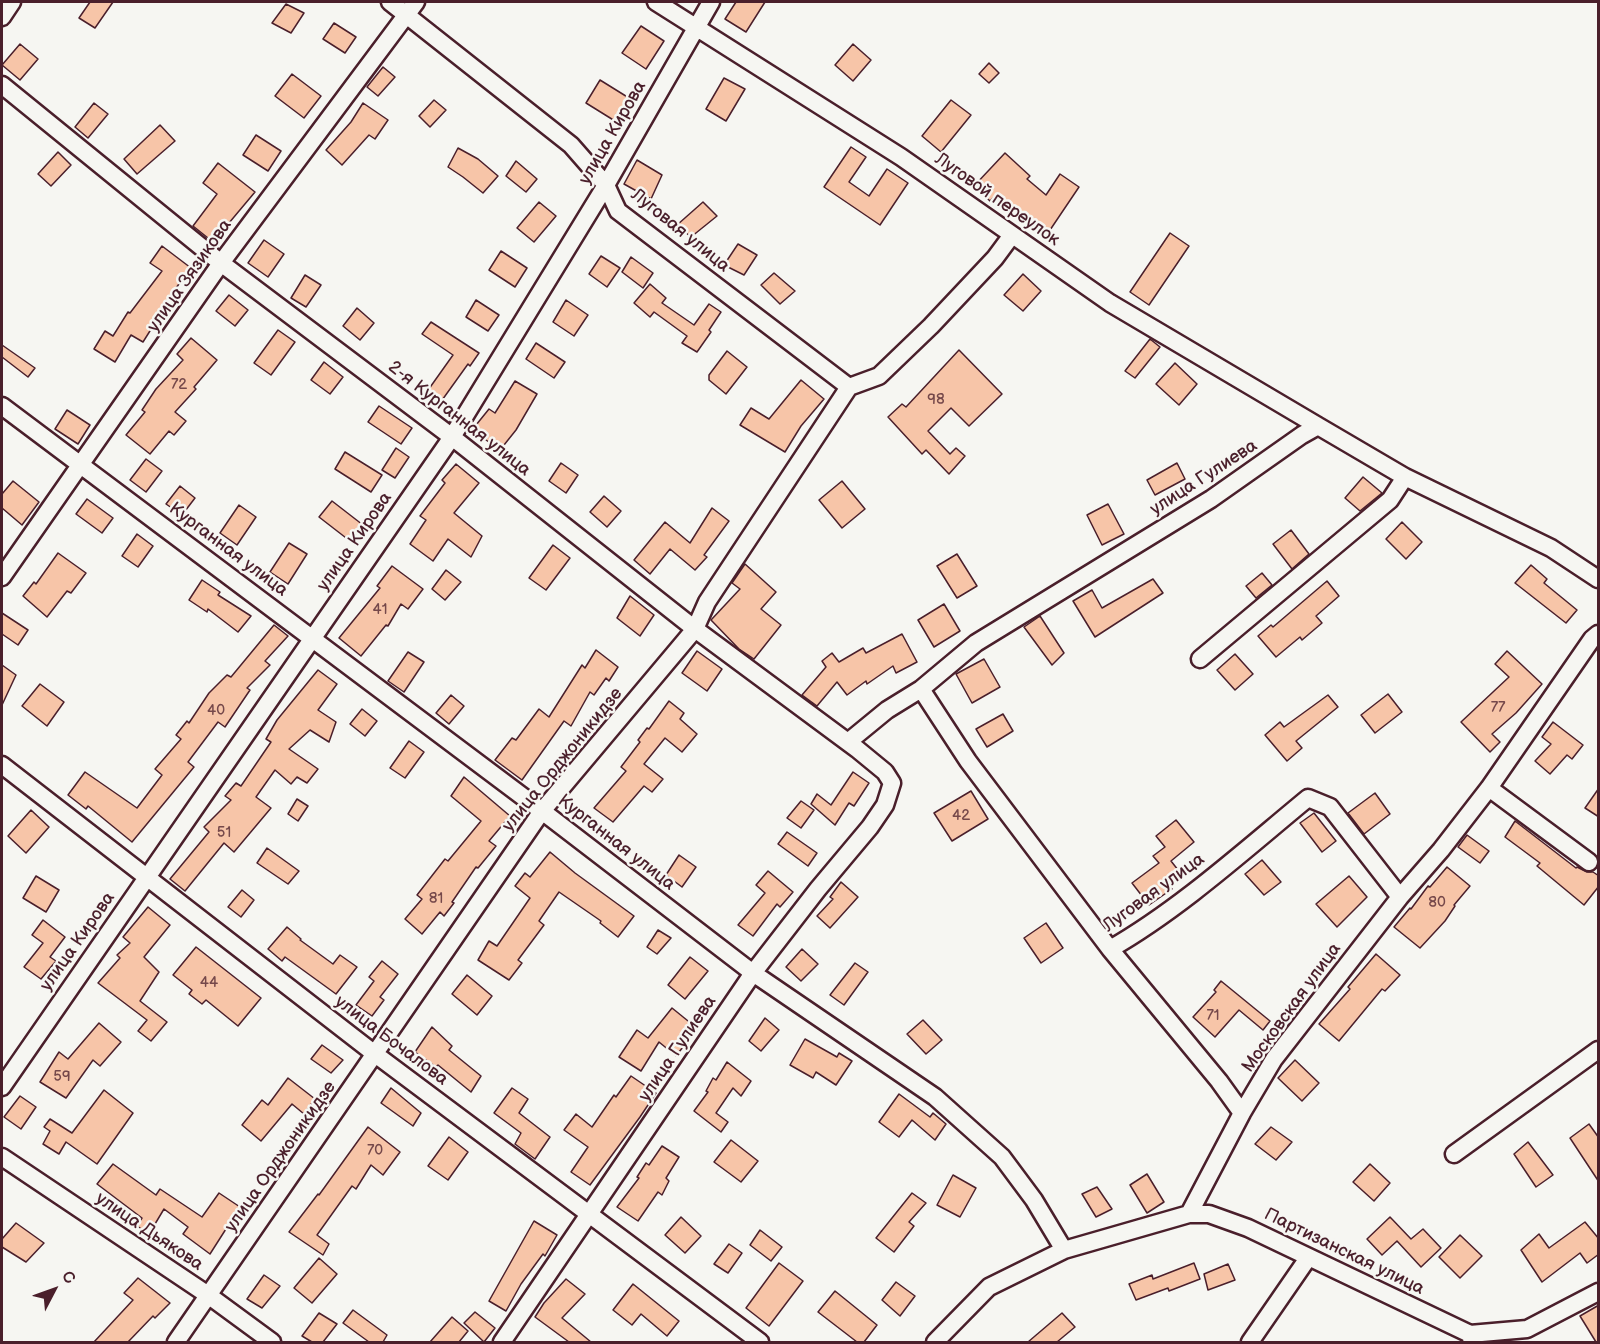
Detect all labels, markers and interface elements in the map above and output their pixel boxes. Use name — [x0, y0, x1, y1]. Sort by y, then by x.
street label: улица Кирова — [575, 77, 651, 189]
street label: Луговой переулок — [930, 149, 1064, 251]
street label: Луговая улица — [626, 185, 734, 277]
street label: улица Зязикова — [143, 215, 237, 337]
street label: 2-я Курганная улица — [383, 357, 535, 481]
house number: 72 — [171, 376, 187, 394]
house number: 98 — [927, 391, 945, 409]
street label: улица Гулиева — [1146, 435, 1262, 521]
street label: улица Кирова — [313, 488, 397, 596]
street label: Курганная улица — [164, 498, 292, 602]
house number: 41 — [373, 601, 387, 619]
street label: улица Орджоникидзе — [498, 684, 628, 836]
house number: 77 — [1491, 699, 1505, 717]
house number: 40 — [207, 702, 225, 720]
street label: Курганная улица — [553, 790, 679, 896]
house number: 42 — [952, 807, 970, 825]
house number: 51 — [217, 824, 231, 842]
street label: Луговая улица — [1099, 849, 1209, 937]
street label: улица Кирова — [36, 888, 120, 996]
house number: 81 — [429, 890, 443, 908]
house number: 80 — [1428, 894, 1446, 912]
street label: Московская улица — [1238, 939, 1346, 1077]
house number: 44 — [200, 974, 218, 992]
street label: улица Бочалова — [330, 991, 452, 1091]
street label: улица Гулиева — [635, 992, 721, 1106]
house number: 71 — [1206, 1007, 1220, 1025]
house number: 59 — [53, 1068, 71, 1086]
street label: улица Орджоникидзе — [221, 1077, 341, 1237]
house number: 70 — [367, 1142, 383, 1160]
street label: улица Дьякова — [91, 1188, 207, 1276]
street label: Партизанская улица — [1261, 1204, 1427, 1300]
north arrow — [24, 1260, 84, 1320]
text: С — [57, 1267, 79, 1288]

